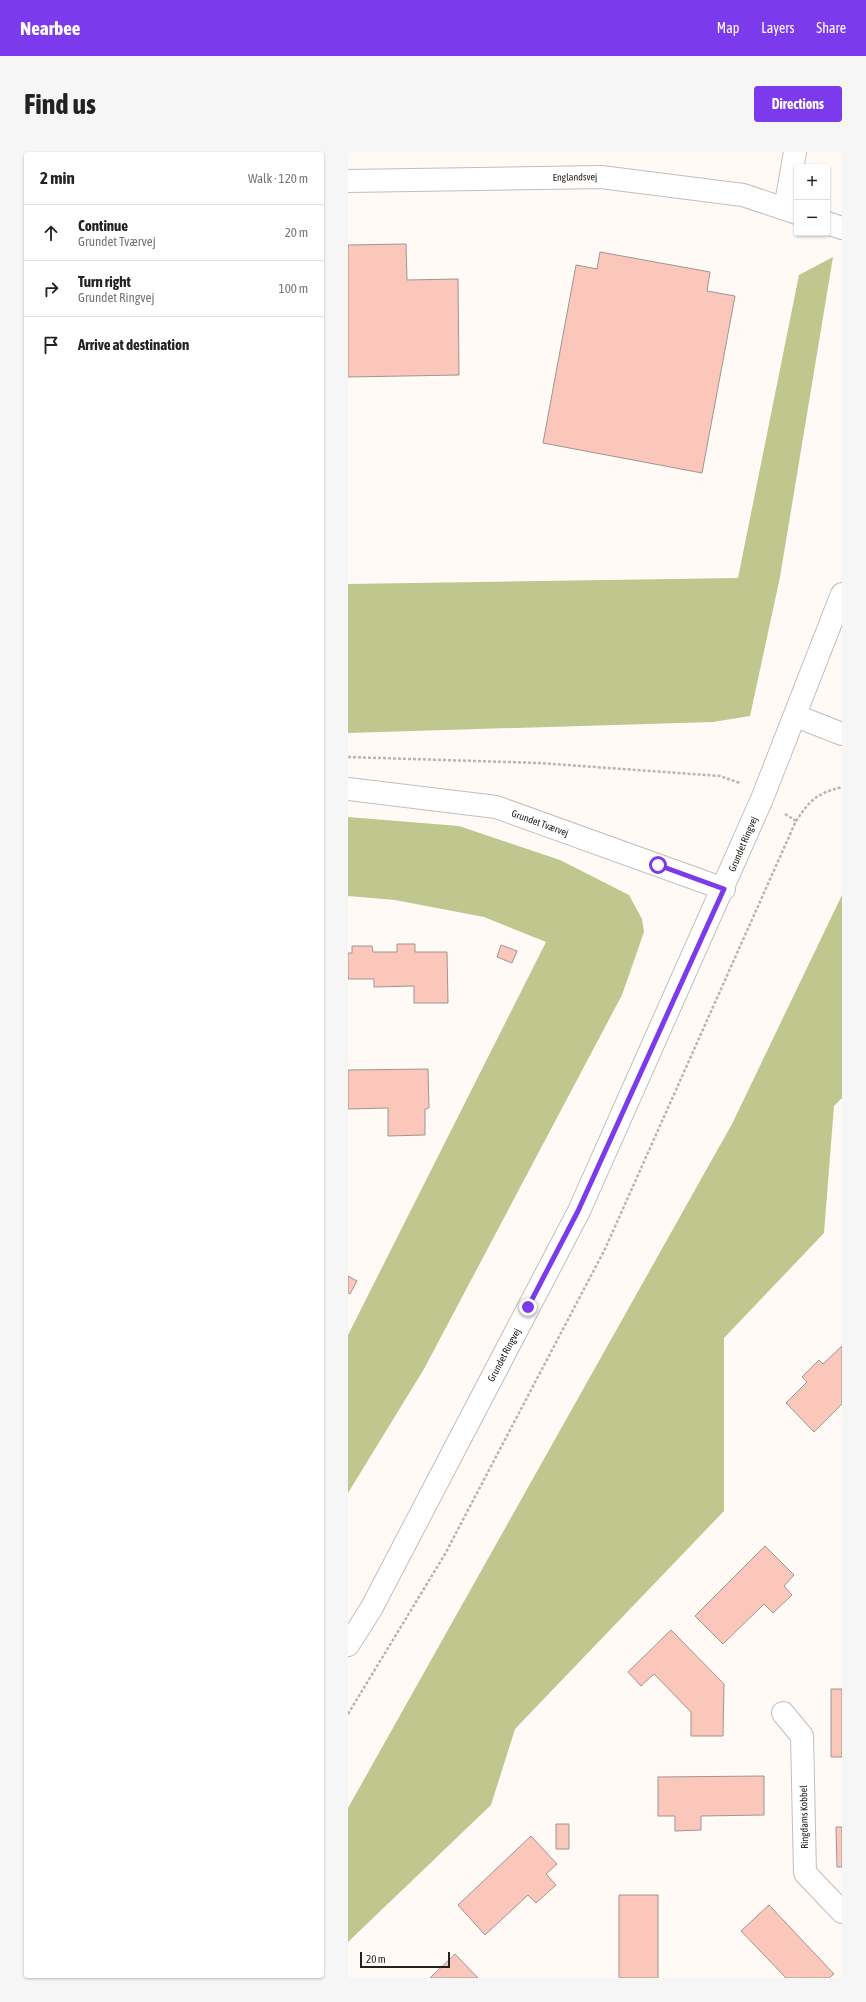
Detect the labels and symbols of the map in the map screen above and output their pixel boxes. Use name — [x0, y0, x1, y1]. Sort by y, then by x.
street label: Englandsvej — [553, 171, 597, 183]
street label: Grundet Tværvej — [510, 808, 570, 838]
street label: Grundet Ringvej — [726, 815, 760, 873]
route start — [649, 856, 667, 874]
route end — [519, 1298, 537, 1316]
street label: Grundet Ringvej — [485, 1326, 523, 1384]
street label: Ringdams Kobbel — [798, 1785, 810, 1849]
scale bar — [360, 1950, 450, 1969]

